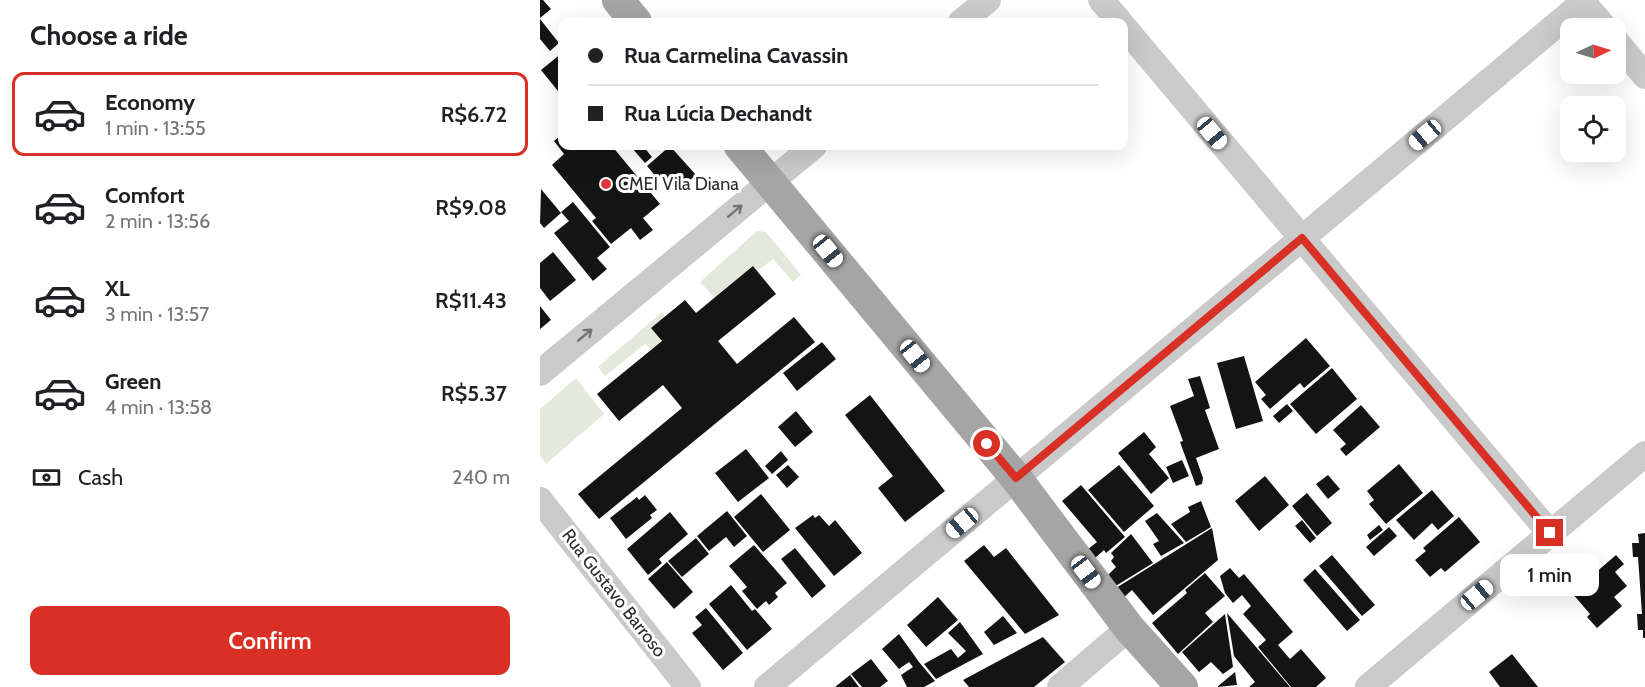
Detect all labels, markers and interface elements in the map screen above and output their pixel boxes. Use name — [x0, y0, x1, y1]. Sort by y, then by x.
north arrow — [1560, 18, 1626, 84]
map controls — [1560, 18, 1626, 162]
text: Choose a ride — [30, 19, 188, 52]
text: Rua Carmelina Cavassin — [624, 42, 848, 69]
icon: car — [33, 87, 87, 141]
text: Economy — [105, 89, 195, 116]
button: locate — [1560, 96, 1626, 162]
text: Rua Lúcia Dechandt — [624, 100, 812, 127]
text: R$6.72 — [441, 101, 507, 128]
car — [1194, 113, 1230, 153]
text: 1 min · 13:55 — [105, 116, 206, 140]
car — [1405, 117, 1445, 153]
place label: CMEI Vila Diana — [618, 173, 739, 195]
marker: CMEI Vila Diana — [599, 177, 613, 191]
icon: car — [33, 180, 87, 234]
text: Comfort — [105, 182, 184, 209]
text: R$9.08 — [435, 194, 507, 221]
one-way arrow — [727, 204, 743, 217]
text: 2 min · 13:56 — [105, 209, 210, 233]
car — [810, 231, 846, 271]
icon: car — [33, 273, 87, 327]
text: XL — [105, 275, 130, 302]
text: R$11.43 — [435, 287, 507, 314]
text: 3 min · 13:57 — [105, 302, 209, 326]
one-way arrow — [577, 329, 593, 342]
car — [897, 336, 933, 376]
icon: car — [33, 366, 87, 420]
text: Green — [105, 368, 161, 395]
text: R$5.37 — [441, 380, 507, 407]
text: 4 min · 13:58 — [105, 395, 212, 419]
route start — [973, 430, 1000, 457]
icon: cash — [30, 461, 63, 494]
text: Cash — [78, 464, 123, 491]
text: 240 m — [452, 465, 510, 489]
car — [942, 505, 982, 541]
route end — [1536, 519, 1563, 546]
street label: Rua Gustavo Barroso — [557, 525, 671, 661]
car — [1068, 552, 1104, 592]
callout: 1 min — [1500, 554, 1600, 596]
text: 1 min — [1527, 563, 1572, 587]
car — [1457, 577, 1497, 613]
button: Confirm — [30, 606, 510, 675]

